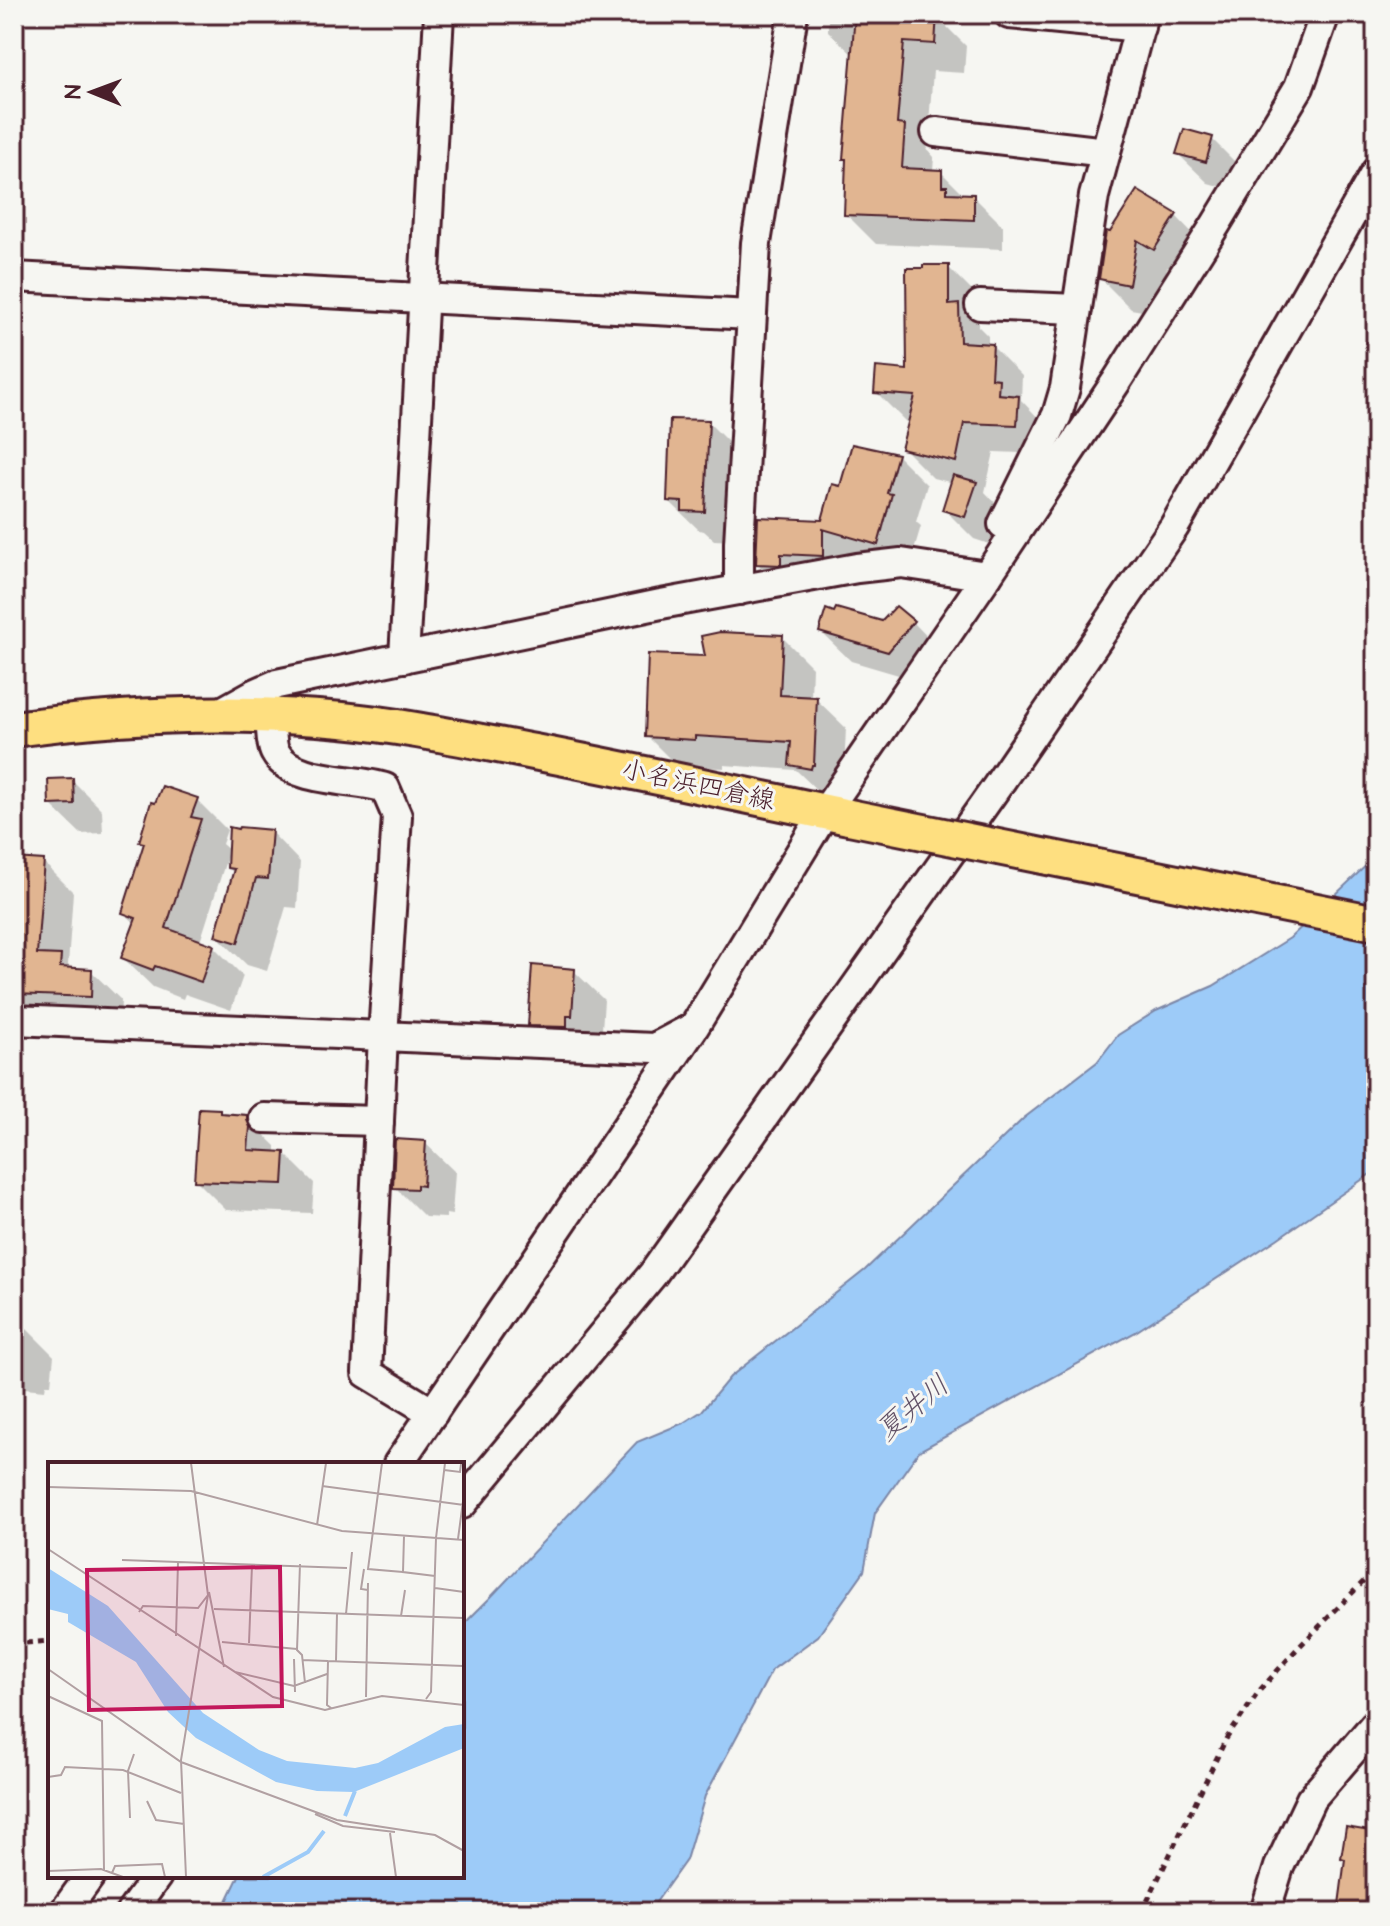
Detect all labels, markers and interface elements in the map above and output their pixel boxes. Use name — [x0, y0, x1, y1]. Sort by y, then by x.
north arrow — [52, 52, 132, 132]
text: N — [58, 84, 89, 99]
street label: 小名浜四倉線 — [618, 751, 778, 819]
water label: 夏井川 — [868, 1366, 958, 1450]
inset map — [48, 1462, 464, 1878]

